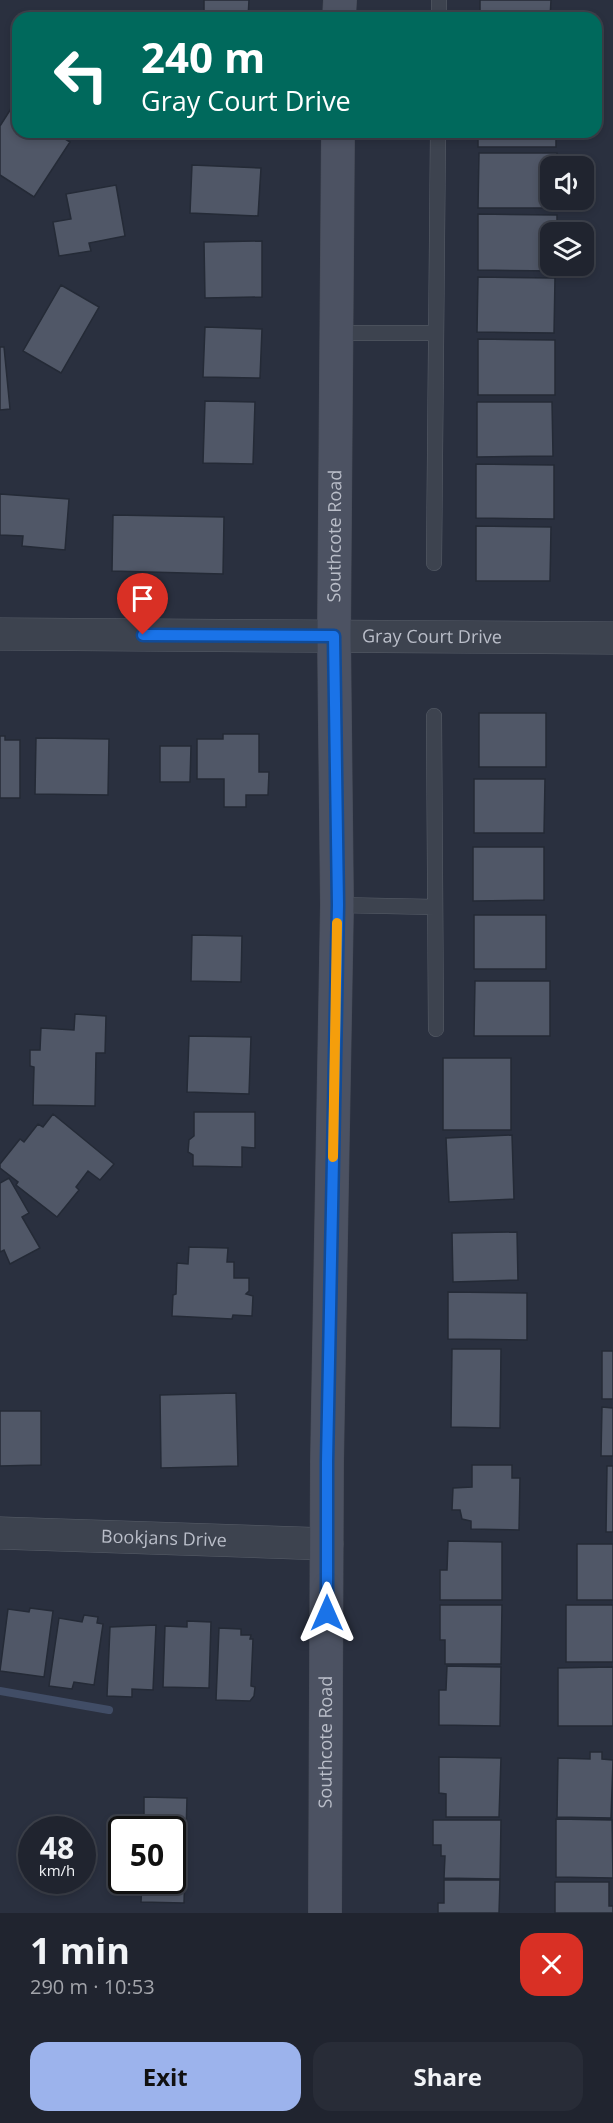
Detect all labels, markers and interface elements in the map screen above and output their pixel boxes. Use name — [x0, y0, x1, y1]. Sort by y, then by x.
text: 240 m — [141, 28, 265, 85]
icon: left — [42, 36, 120, 114]
text: Gray Court Drive — [141, 82, 351, 119]
map controls — [540, 156, 594, 276]
button: sound — [540, 156, 594, 210]
button: layers — [540, 222, 594, 276]
street label: Southcote Road — [321, 470, 346, 603]
pin — [117, 573, 168, 635]
icon: arrive — [126, 582, 159, 615]
street label: Gray Court Drive — [362, 623, 502, 648]
street label: Bookjans Drive — [101, 1523, 227, 1552]
position arrow — [295, 1581, 359, 1645]
street label: Southcote Road — [312, 1676, 337, 1808]
speed limit sign: 50 — [108, 1816, 186, 1894]
text: 48 — [40, 1827, 74, 1868]
text: km/h — [39, 1860, 75, 1880]
text: 1 min — [30, 1926, 130, 1975]
button: close — [520, 1933, 583, 1996]
text: 290 m · 10:53 — [30, 1973, 155, 2000]
button: Exit — [30, 2042, 301, 2111]
button: Share — [313, 2042, 583, 2111]

